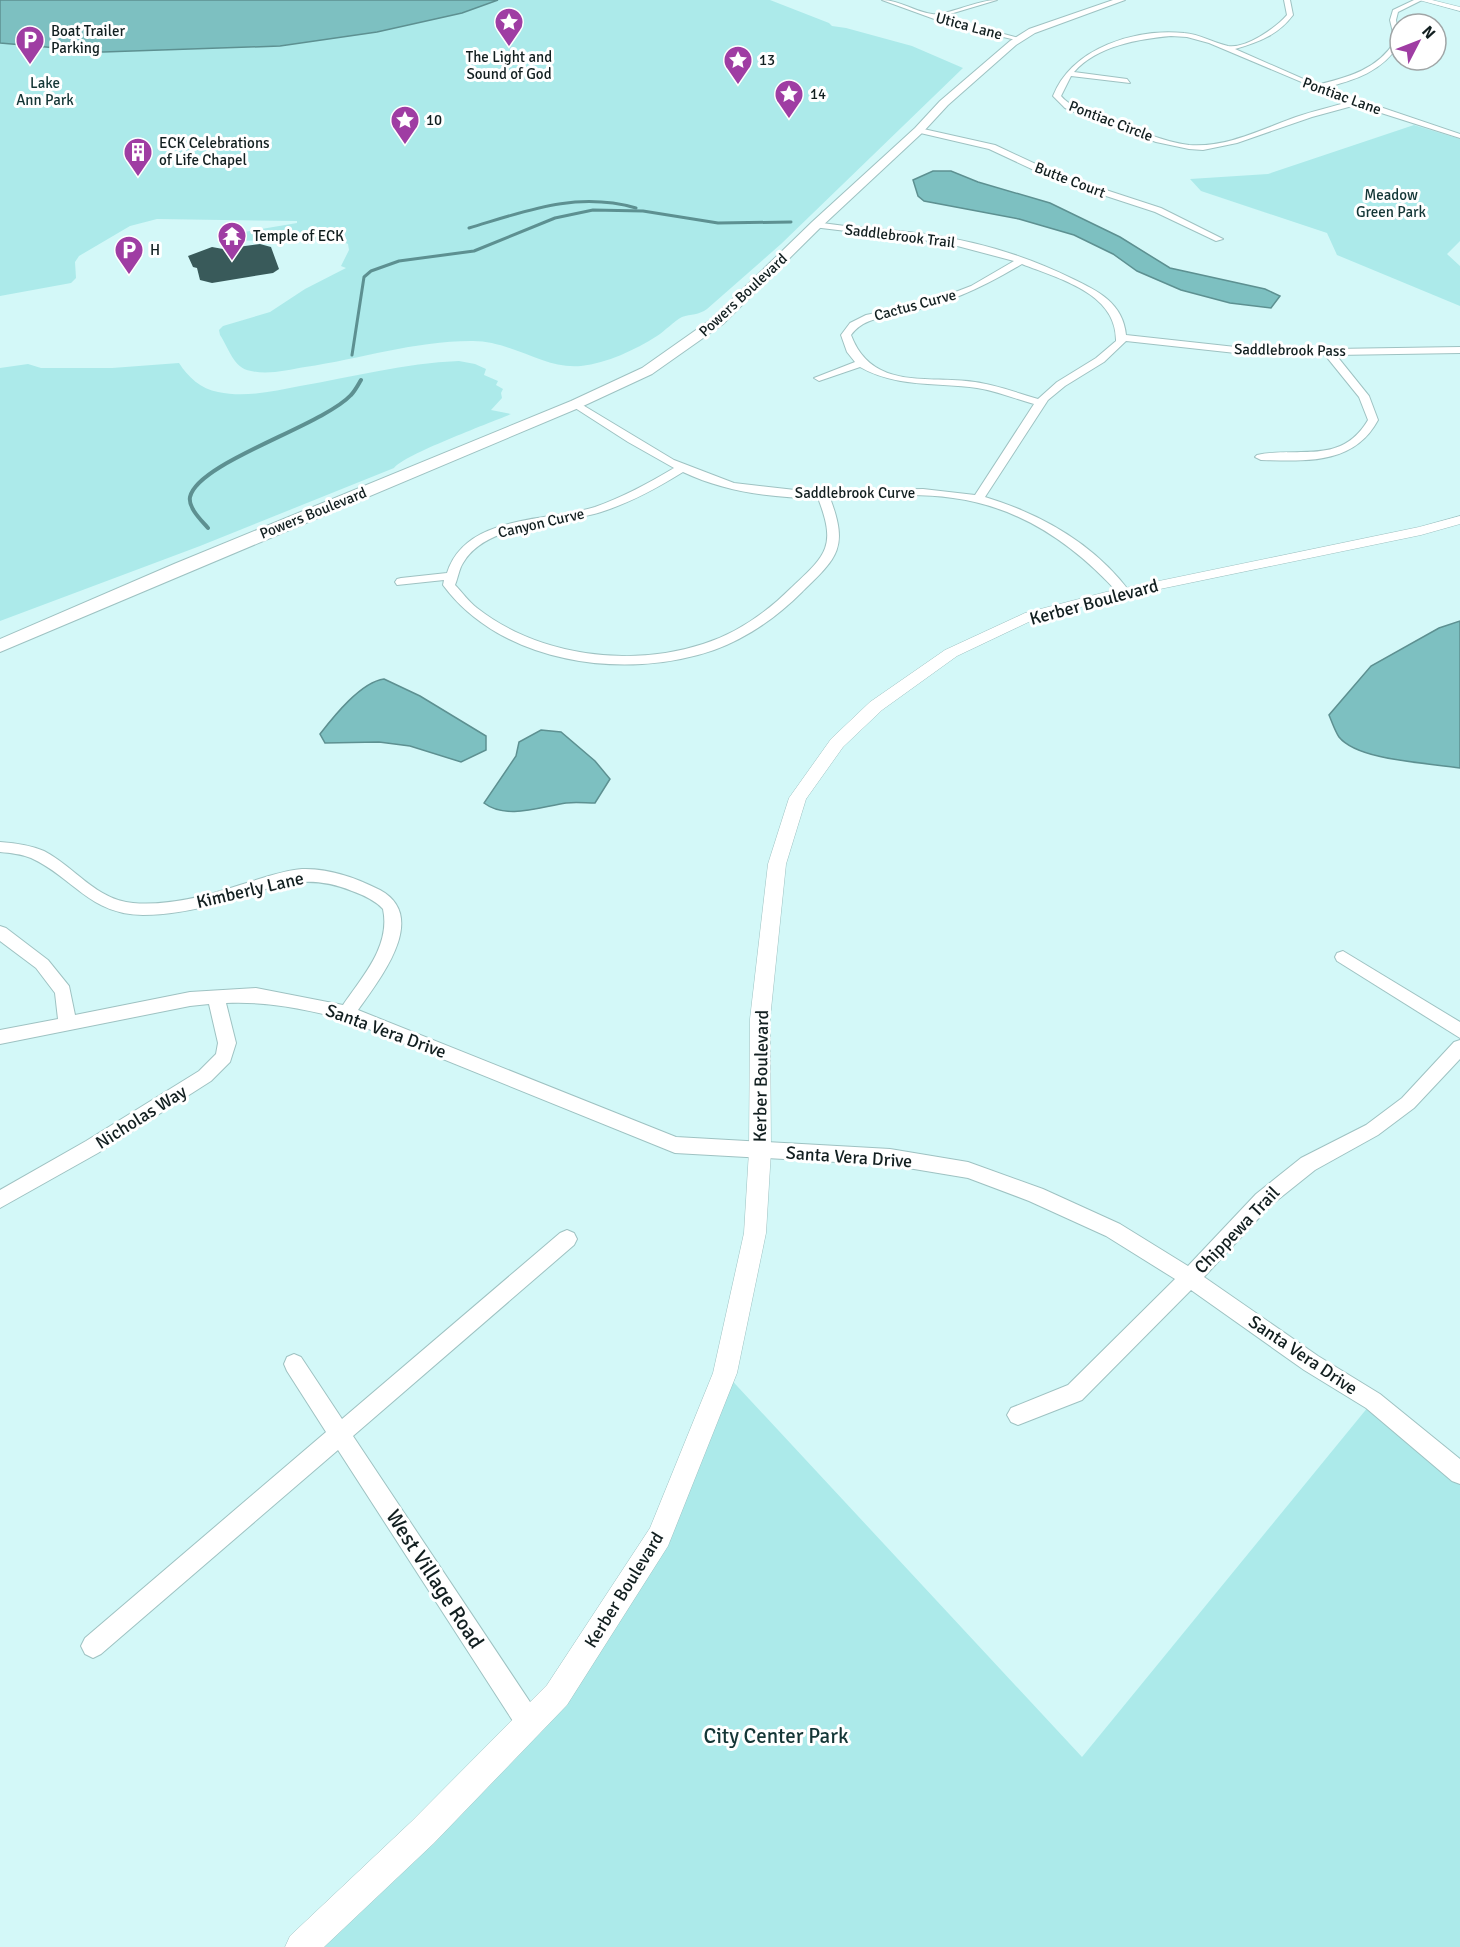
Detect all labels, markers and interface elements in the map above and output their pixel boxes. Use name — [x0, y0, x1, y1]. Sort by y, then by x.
place icon: The Light and Sound of God — [493, 6, 525, 48]
street label: Utica Lane — [934, 8, 1004, 44]
north arrow — [1388, 12, 1448, 72]
place label: Boat Trailer Parking — [51, 22, 125, 57]
text: N — [1417, 22, 1440, 43]
parking icon: Boat Trailer Parking — [14, 24, 46, 66]
place icon: 13 — [722, 44, 754, 86]
place label: The Light and Sound of God — [466, 48, 552, 83]
place label: 13 — [759, 51, 775, 69]
street label: Pontiac Lane — [1300, 73, 1384, 119]
park label: Lake Ann Park — [16, 74, 74, 109]
place icon: 14 — [773, 78, 805, 120]
place label: 14 — [810, 85, 826, 103]
street label: Pontiac Circle — [1066, 97, 1156, 145]
place icon: 10 — [389, 104, 421, 146]
place label: 10 — [426, 111, 442, 129]
place label: ECK Celebrations of Life Chapel — [159, 134, 270, 169]
building icon: ECK Celebrations of Life Chapel — [122, 136, 154, 178]
street label: Butte Court — [1032, 158, 1108, 202]
park label: Meadow Green Park — [1356, 186, 1427, 221]
temple icon: Temple of ECK — [216, 220, 248, 262]
street label: Saddlebrook Trail — [844, 220, 956, 252]
place label: Temple of ECK — [253, 227, 344, 245]
parking icon: H — [113, 234, 145, 276]
place label: H — [150, 241, 160, 259]
street label: Powers Boulevard — [695, 250, 791, 340]
street label: Cactus Curve — [872, 285, 958, 325]
street label: Saddlebrook Pass — [1234, 340, 1347, 360]
street label: Powers Boulevard — [257, 483, 369, 543]
street label: Saddlebrook Curve — [795, 484, 915, 502]
street label: Canyon Curve — [496, 504, 586, 542]
street label: Kerber Boulevard — [1027, 574, 1161, 630]
street label: Kimberly Lane — [194, 867, 306, 913]
street label: Santa Vera Drive — [323, 999, 449, 1063]
street label: Kerber Boulevard — [749, 1010, 773, 1142]
street label: Nicholas Way — [91, 1080, 191, 1154]
street label: Santa Vera Drive — [785, 1142, 913, 1172]
street label: Chippewa Trail — [1190, 1182, 1284, 1278]
street label: Santa Vera Drive — [1244, 1310, 1362, 1400]
street label: West Village Road — [380, 1505, 490, 1653]
street label: Kerber Boulevard — [580, 1528, 668, 1652]
park label: City Center Park — [703, 1723, 849, 1749]

